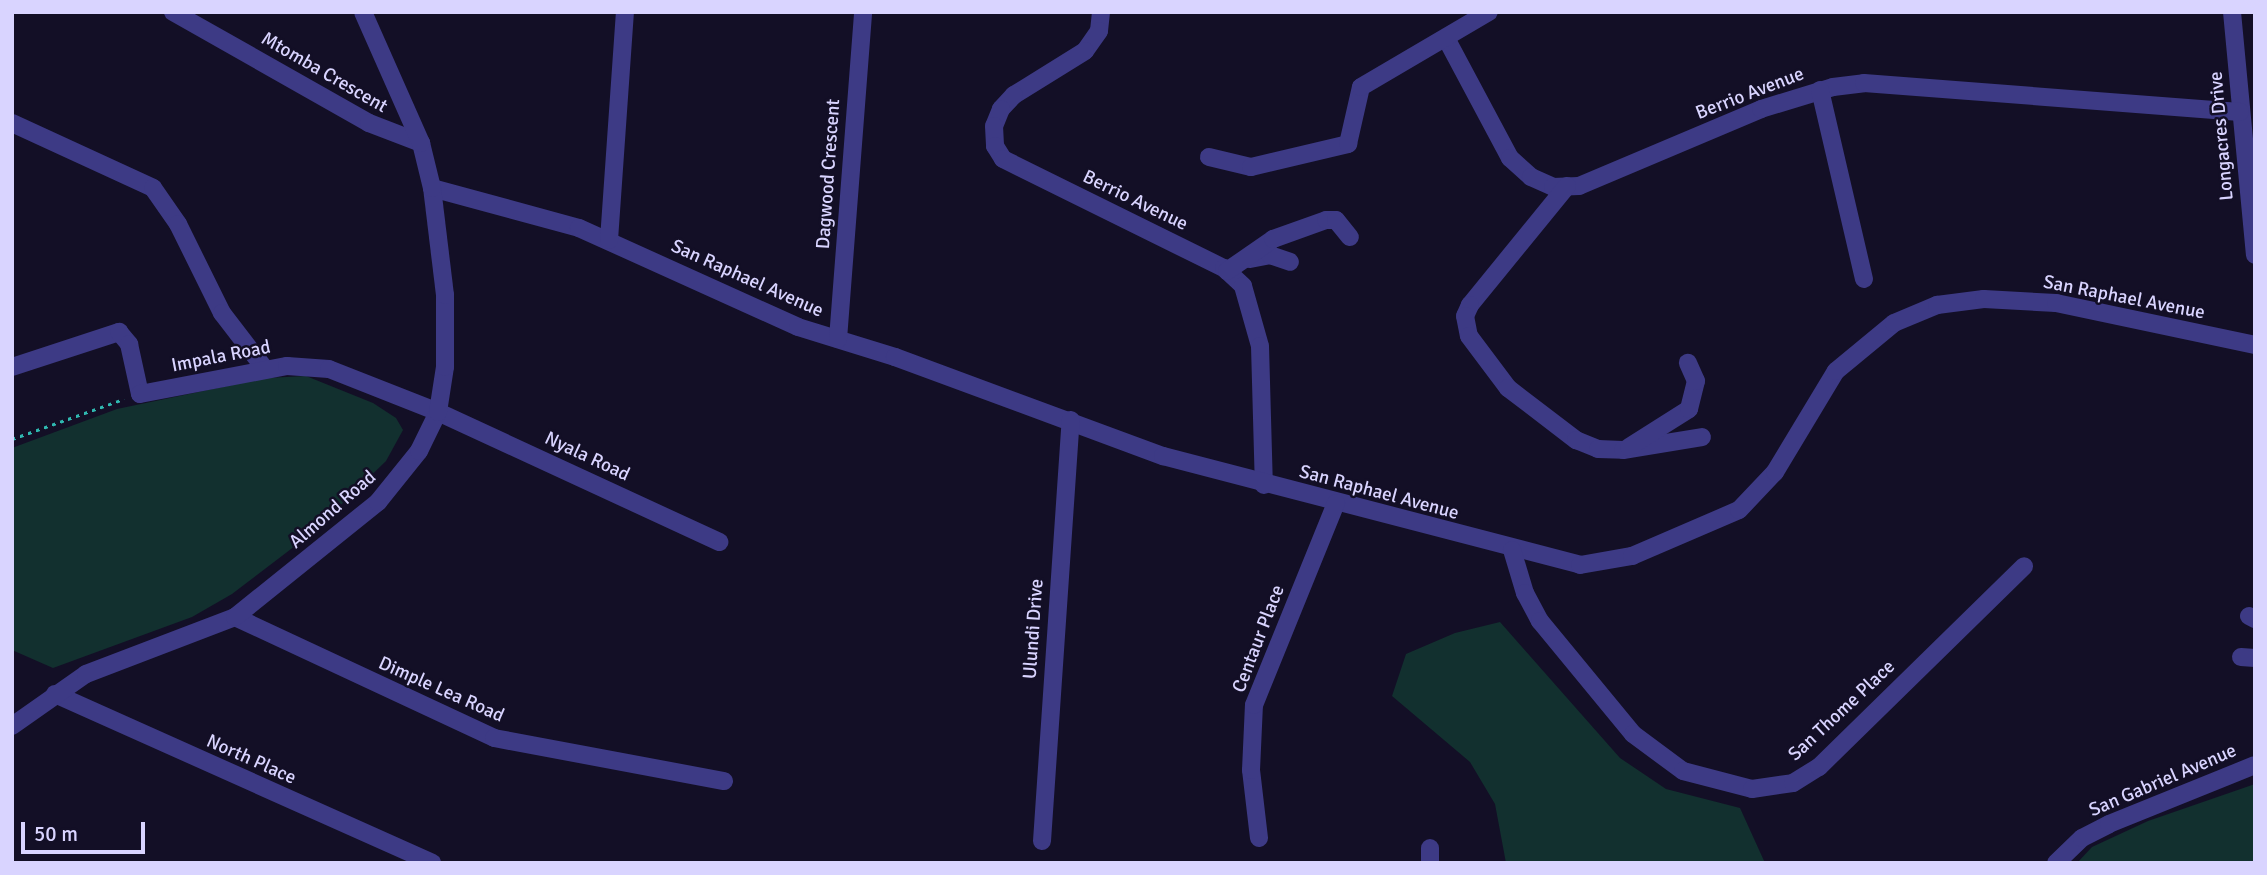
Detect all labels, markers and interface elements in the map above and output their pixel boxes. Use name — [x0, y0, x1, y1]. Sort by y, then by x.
street label: Mtomba Crescent — [257, 28, 391, 118]
street label: Berrio Avenue — [1693, 63, 1807, 125]
street label: Longacres Drive — [2205, 71, 2239, 201]
street label: Dagwood Crescent — [812, 98, 846, 250]
street label: Berrio Avenue — [1079, 166, 1191, 236]
street label: San Raphael Avenue — [667, 235, 827, 323]
street label: San Raphael Avenue — [2041, 271, 2207, 325]
street label: Impala Road — [169, 336, 273, 378]
street label: Nyala Road — [541, 427, 633, 487]
street label: San Raphael Avenue — [1297, 461, 1461, 525]
street label: Almond Road — [285, 466, 381, 554]
street label: Ulundi Drive — [1019, 578, 1049, 680]
street label: Centaur Place — [1228, 582, 1290, 696]
street label: Dimple Lea Road — [375, 652, 507, 728]
street label: San Thome Place — [1784, 656, 1900, 766]
street label: North Place — [203, 730, 299, 790]
street label: San Gabriel Avenue — [2086, 740, 2240, 822]
scale bar — [24, 808, 149, 852]
text: 50 m — [34, 821, 78, 847]

